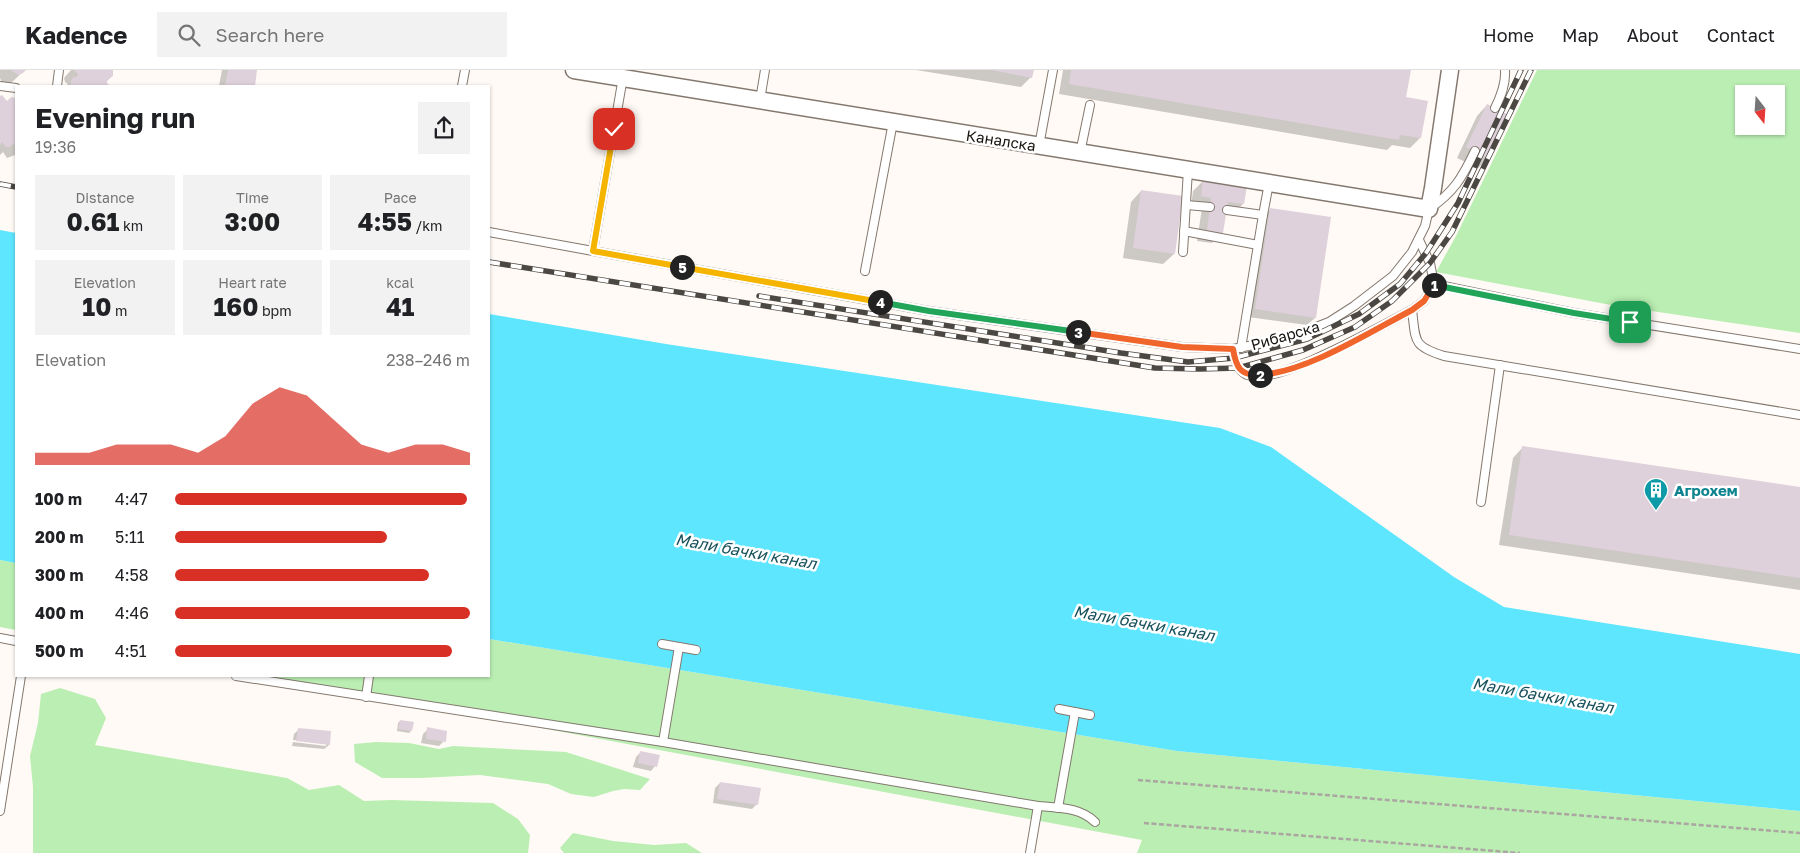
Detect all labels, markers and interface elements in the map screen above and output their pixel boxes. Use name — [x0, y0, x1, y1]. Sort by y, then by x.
search box — [157, 12, 507, 57]
text: Kadence — [25, 20, 127, 49]
icon: search — [175, 21, 203, 49]
text: Search here — [215, 23, 324, 46]
text: Home — [1483, 24, 1534, 46]
text: Map — [1562, 24, 1599, 46]
text: About — [1627, 24, 1679, 46]
text: Contact — [1707, 24, 1775, 46]
north arrow — [1735, 85, 1785, 135]
map controls — [1735, 85, 1785, 135]
text: Evening run — [35, 101, 195, 134]
button: share — [418, 102, 470, 154]
pin — [593, 108, 635, 150]
icon: check — [600, 115, 628, 143]
street label: Каналска — [965, 126, 1037, 154]
text: 19:36 — [35, 137, 76, 157]
text: Distance — [75, 189, 134, 206]
text: Time — [236, 189, 269, 206]
text: Pace — [384, 189, 417, 206]
text: 0.61 — [66, 206, 119, 237]
text: 3:00 — [225, 206, 280, 237]
text: 4:55 — [358, 206, 412, 237]
text: km — [119, 217, 143, 234]
text: /km — [412, 217, 443, 234]
pin: 5 — [670, 254, 694, 280]
text: 5 — [678, 259, 687, 276]
pin: 1 — [1422, 272, 1446, 298]
text: Elevation — [74, 274, 136, 291]
text: Heart rate — [218, 274, 287, 291]
text: kcal — [386, 274, 414, 291]
text: 1 — [1431, 277, 1438, 294]
pin: 4 — [868, 290, 892, 314]
text: 10 — [82, 291, 111, 322]
text: 160 — [213, 291, 258, 322]
text: 41 — [386, 291, 414, 322]
text: 4 — [876, 294, 885, 311]
pin — [1609, 301, 1651, 343]
text: m — [111, 302, 127, 319]
text: bpm — [258, 302, 292, 319]
icon: arrive — [1616, 308, 1644, 336]
street label: Рибарска — [1249, 317, 1321, 353]
pin: 3 — [1066, 320, 1090, 344]
text: 3 — [1074, 324, 1083, 341]
text: Elevation — [35, 350, 106, 370]
text: 238–246 m — [386, 350, 470, 370]
pin: 2 — [1248, 362, 1272, 388]
text: 2 — [1256, 367, 1265, 384]
building icon: Агрохем — [1643, 477, 1669, 511]
place label: Агрохем — [1674, 481, 1738, 499]
text: 100 m — [35, 489, 82, 509]
text: 4:47 — [115, 489, 148, 509]
text: 200 m — [35, 527, 84, 547]
text: 5:11 — [115, 527, 145, 547]
water label: Мали бачки канал — [674, 529, 820, 574]
text: 300 m — [35, 565, 84, 585]
text: 4:58 — [115, 565, 149, 585]
water label: Мали бачки канал — [1072, 601, 1218, 646]
text: 400 m — [35, 603, 84, 623]
text: 4:46 — [115, 603, 149, 623]
text: 500 m — [35, 641, 84, 661]
text: 4:51 — [115, 641, 147, 661]
water label: Мали бачки канал — [1471, 673, 1617, 718]

